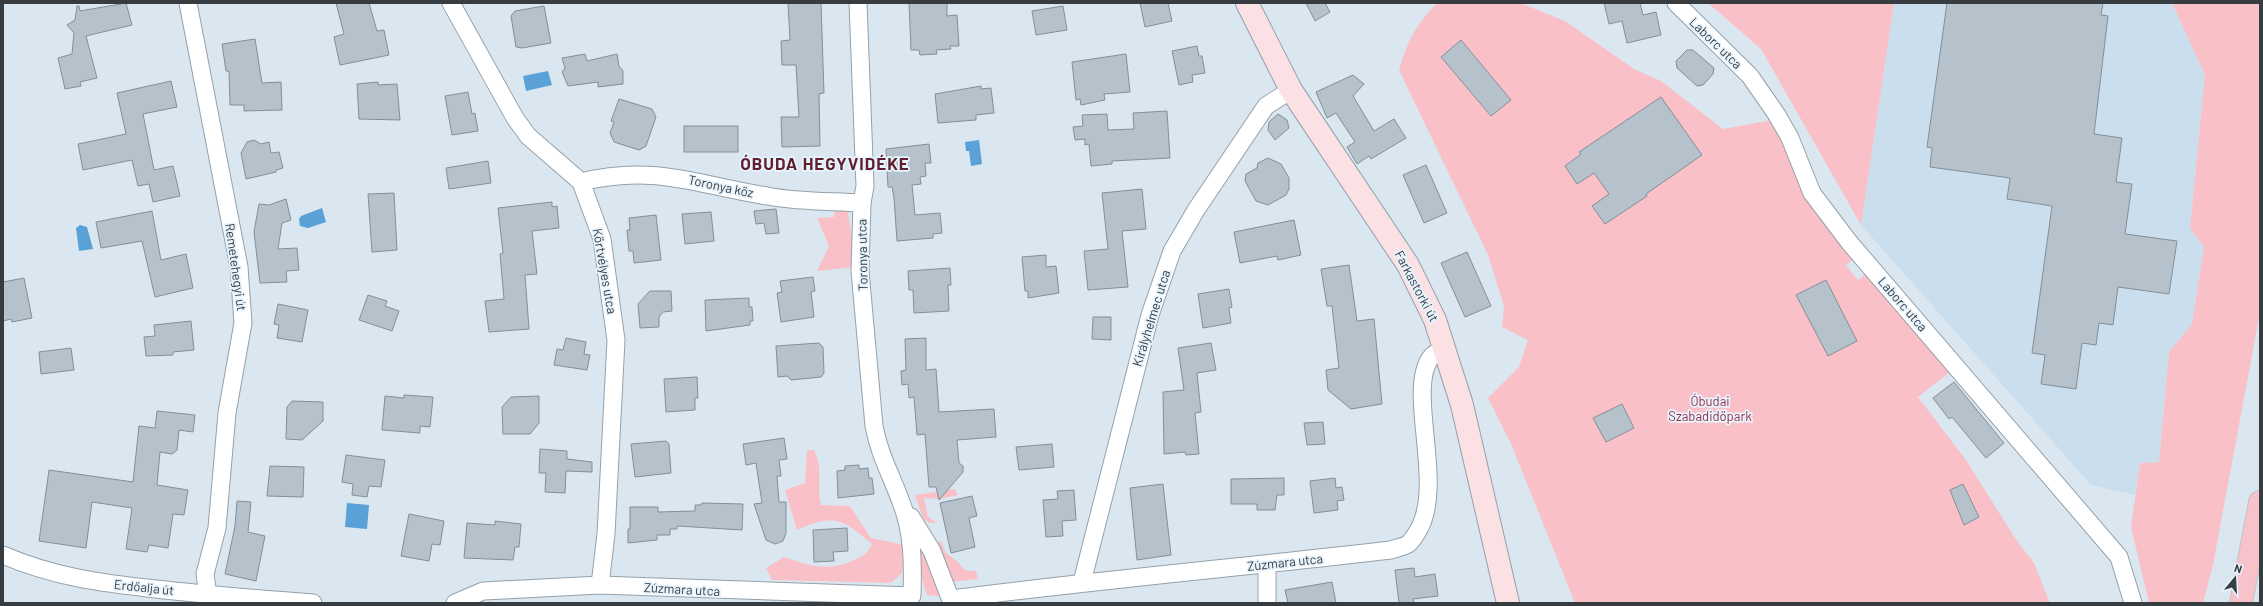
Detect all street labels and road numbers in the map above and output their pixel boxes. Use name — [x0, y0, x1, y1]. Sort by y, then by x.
street label: Laborc utca — [1686, 14, 1746, 72]
street label: Toronya köz — [687, 171, 755, 201]
street label: Toronya utca — [853, 219, 871, 291]
street label: Remetehegyi út — [222, 222, 250, 312]
street label: Körtvélyes utca — [590, 227, 620, 315]
street label: Farkastorki út — [1392, 248, 1442, 324]
street label: Királyhelmec utca — [1129, 268, 1173, 368]
street label: Laborc utca — [1875, 273, 1931, 335]
street label: Zúzmara utca — [1246, 550, 1324, 574]
street label: Erdőalja út — [113, 576, 175, 598]
street label: Zúzmara utca — [644, 579, 720, 599]

